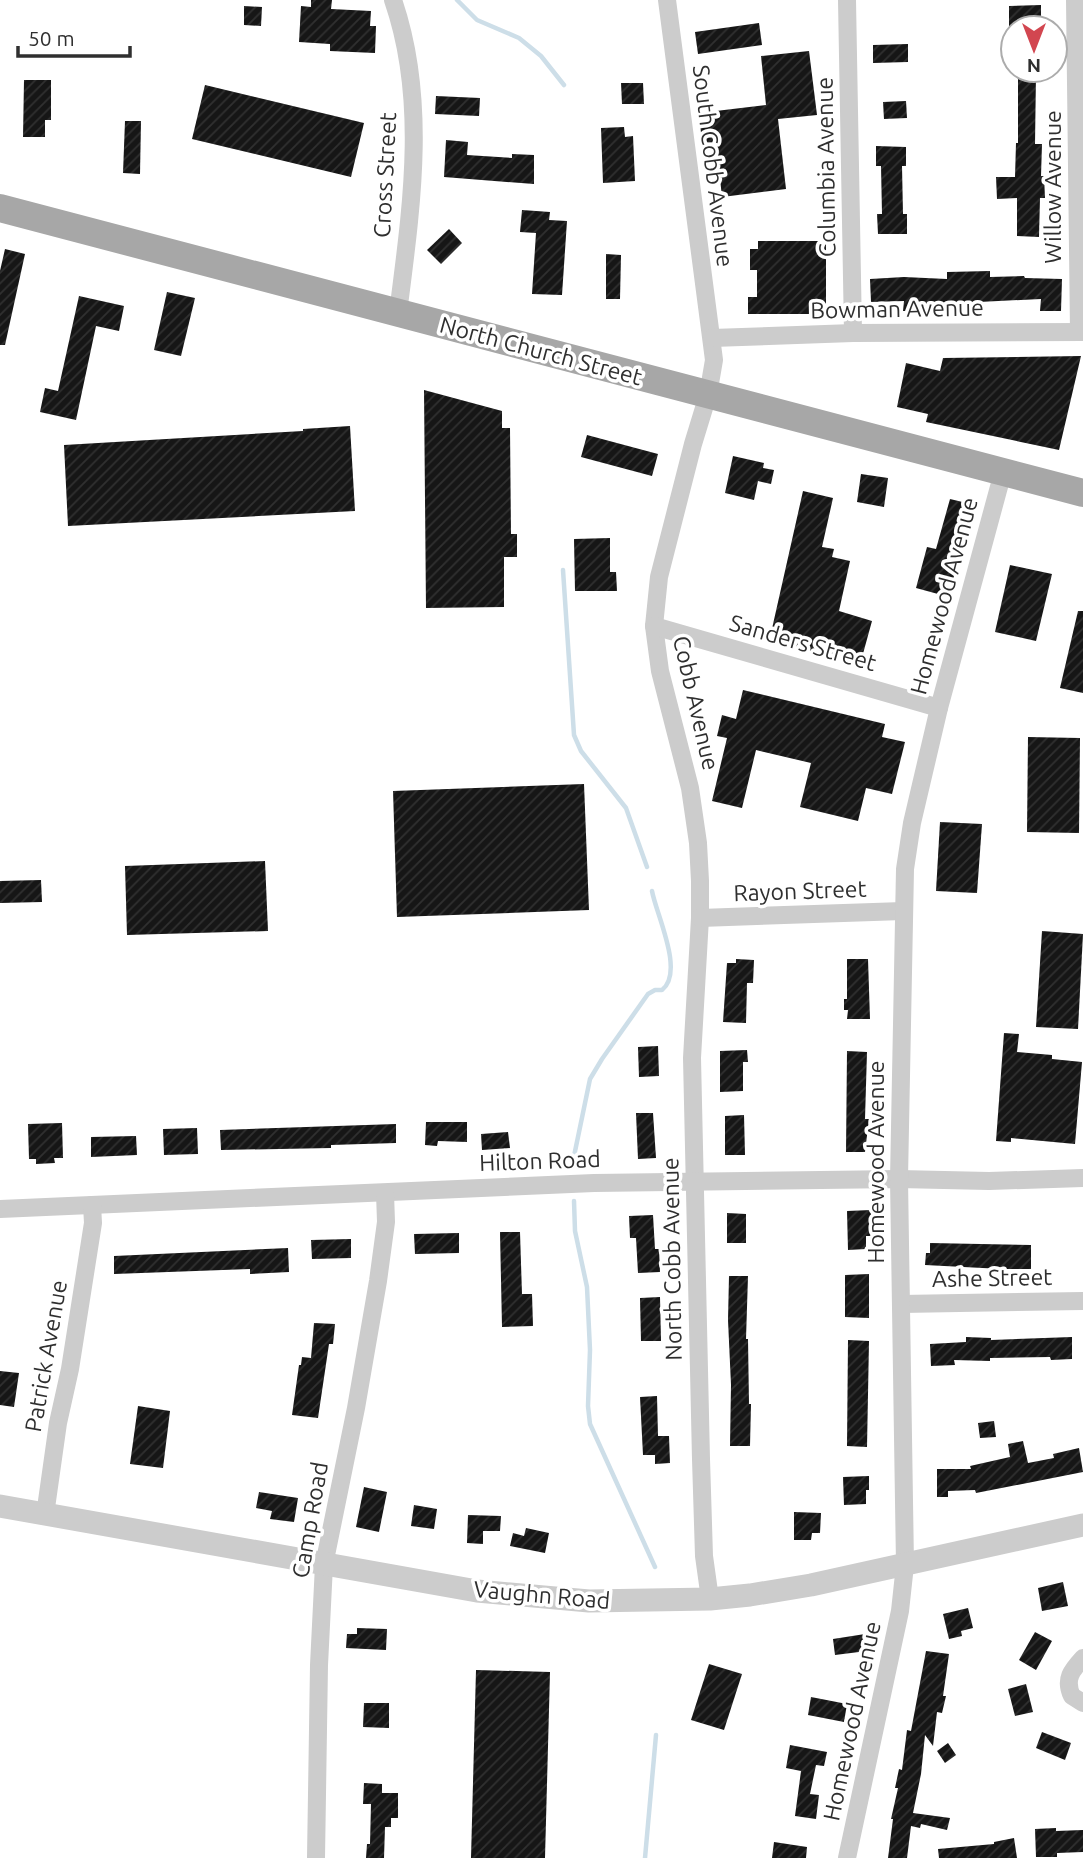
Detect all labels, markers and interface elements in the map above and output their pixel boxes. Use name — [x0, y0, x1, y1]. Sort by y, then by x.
scale bar — [18, 14, 130, 58]
north arrow — [999, 14, 1069, 84]
text: 50 m — [28, 26, 75, 50]
text: N — [1027, 55, 1041, 77]
street label: South Cobb Avenue — [689, 64, 738, 268]
street label: Columbia Avenue — [811, 77, 840, 257]
street label: Willow Avenue — [1040, 110, 1065, 264]
street label: Cross Street — [369, 112, 400, 238]
street label: Bowman Avenue — [810, 294, 984, 323]
street label: North Church Street — [437, 311, 645, 390]
street label: Homewood Avenue — [905, 495, 982, 697]
street label: Sanders Street — [727, 610, 879, 675]
street label: Cobb Avenue — [669, 633, 724, 773]
street label: Rayon Street — [733, 876, 867, 905]
street label: Homewood Avenue — [863, 1061, 888, 1263]
street label: Hilton Road — [479, 1146, 601, 1175]
street label: North Cobb Avenue — [657, 1157, 686, 1361]
street label: Ashe Street — [932, 1264, 1052, 1291]
street label: Patrick Avenue — [20, 1278, 71, 1434]
street label: Camp Road — [287, 1460, 332, 1580]
street label: Vaughn Road — [473, 1576, 611, 1613]
street label: Homewood Avenue — [818, 1619, 885, 1823]

